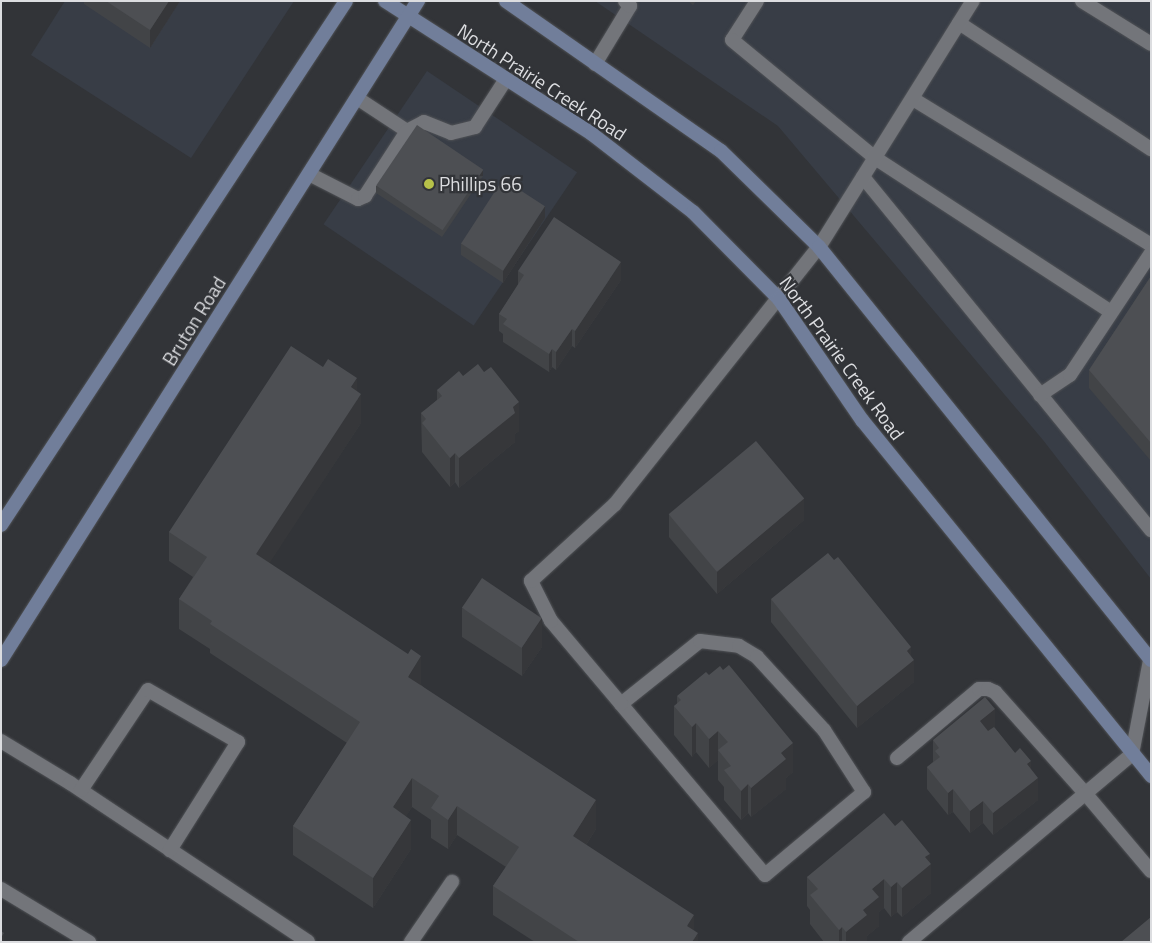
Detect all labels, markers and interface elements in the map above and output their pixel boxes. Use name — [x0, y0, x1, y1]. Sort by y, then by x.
street label: North Prairie Creek Road — [453, 19, 631, 145]
place label: Phillips 66 — [439, 173, 522, 195]
marker: Phillips 66 — [423, 178, 435, 190]
street label: Bruton Road — [158, 272, 230, 370]
street label: North Prairie Creek Road — [775, 272, 909, 444]

